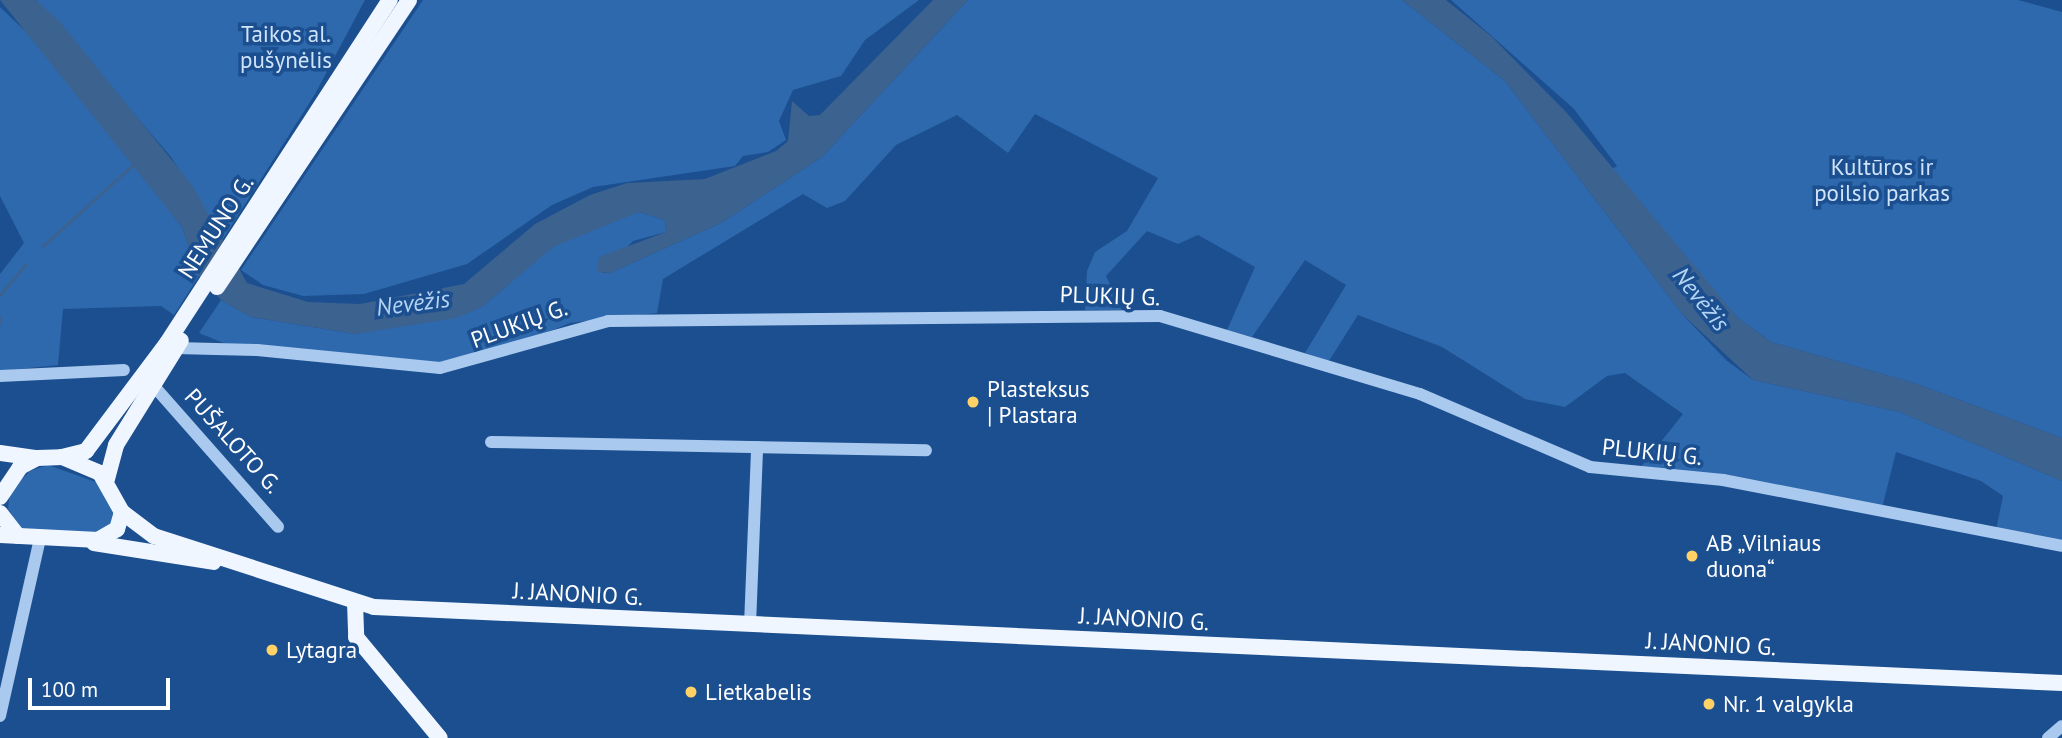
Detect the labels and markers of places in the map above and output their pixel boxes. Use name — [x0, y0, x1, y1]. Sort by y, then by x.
place label: Plasteksus | Plastara — [987, 375, 1090, 429]
marker: Plasteksus | Plastara — [965, 394, 981, 410]
place label: AB „Vilniaus duona“ — [1706, 529, 1823, 583]
marker: AB „Vilniaus duona“ — [1684, 548, 1700, 564]
place label: Lytagra — [286, 636, 357, 664]
marker: Lytagra — [264, 642, 280, 658]
place label: Lietkabelis — [705, 678, 812, 706]
marker: Lietkabelis — [683, 684, 699, 700]
place label: Nr. 1 valgykla — [1723, 690, 1856, 718]
marker: Nr. 1 valgykla — [1701, 696, 1717, 712]

